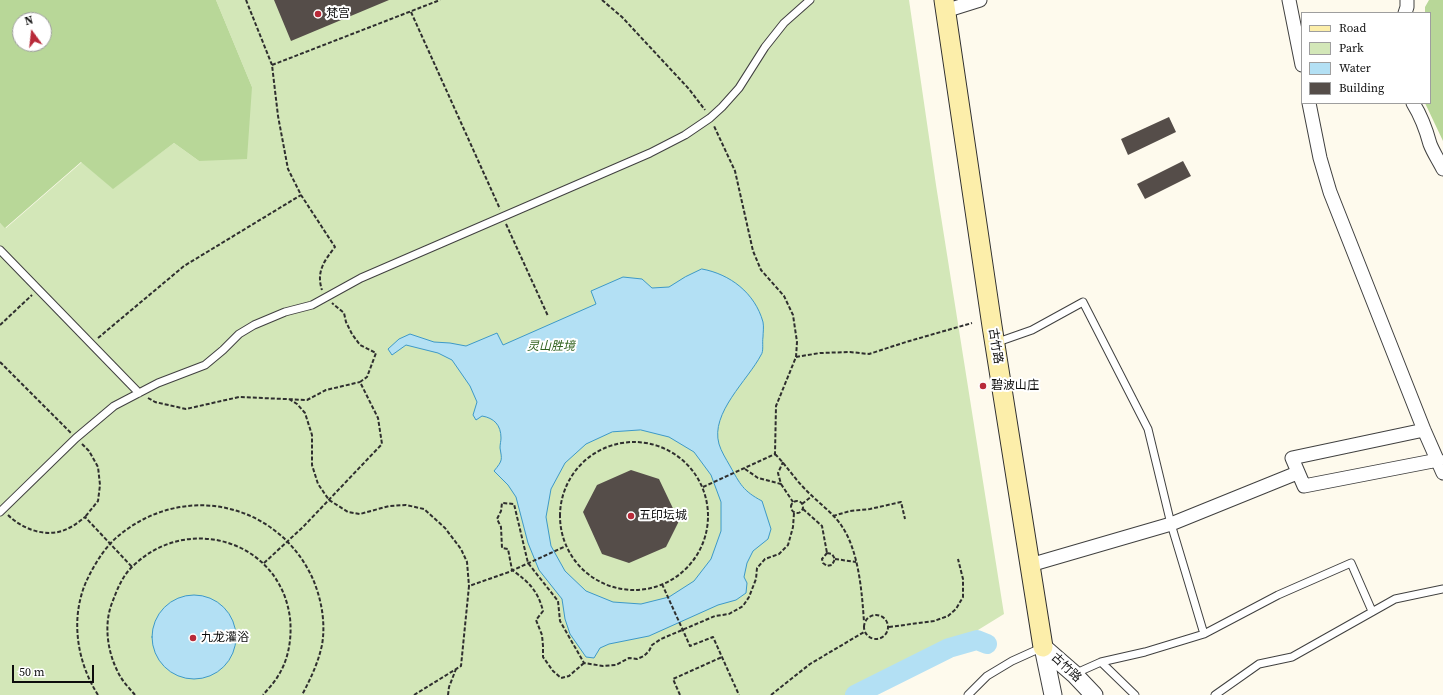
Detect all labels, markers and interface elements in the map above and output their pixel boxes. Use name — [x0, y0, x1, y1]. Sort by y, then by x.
place label: 梵宫 — [326, 7, 350, 21]
marker: 梵宫 — [313, 9, 323, 19]
north arrow — [12, 12, 52, 52]
legend — [1301, 12, 1431, 104]
text: N — [23, 13, 35, 29]
text: Road — [1339, 20, 1366, 36]
text: Park — [1339, 40, 1364, 56]
text: Water — [1339, 60, 1371, 76]
text: Building — [1339, 80, 1384, 96]
street label: 古竹路 — [985, 327, 1005, 365]
park label: 灵山胜境 — [527, 340, 575, 354]
place label: 碧波山庄 — [991, 379, 1039, 393]
marker: 碧波山庄 — [978, 381, 988, 391]
place label: 五印坛城 — [639, 509, 687, 523]
marker: 五印坛城 — [626, 511, 636, 521]
place label: 九龙灌浴 — [201, 631, 249, 645]
marker: 九龙灌浴 — [188, 633, 198, 643]
street label: 古竹路 — [1048, 650, 1084, 686]
scale bar — [14, 657, 96, 683]
text: 50 m — [19, 664, 45, 680]

